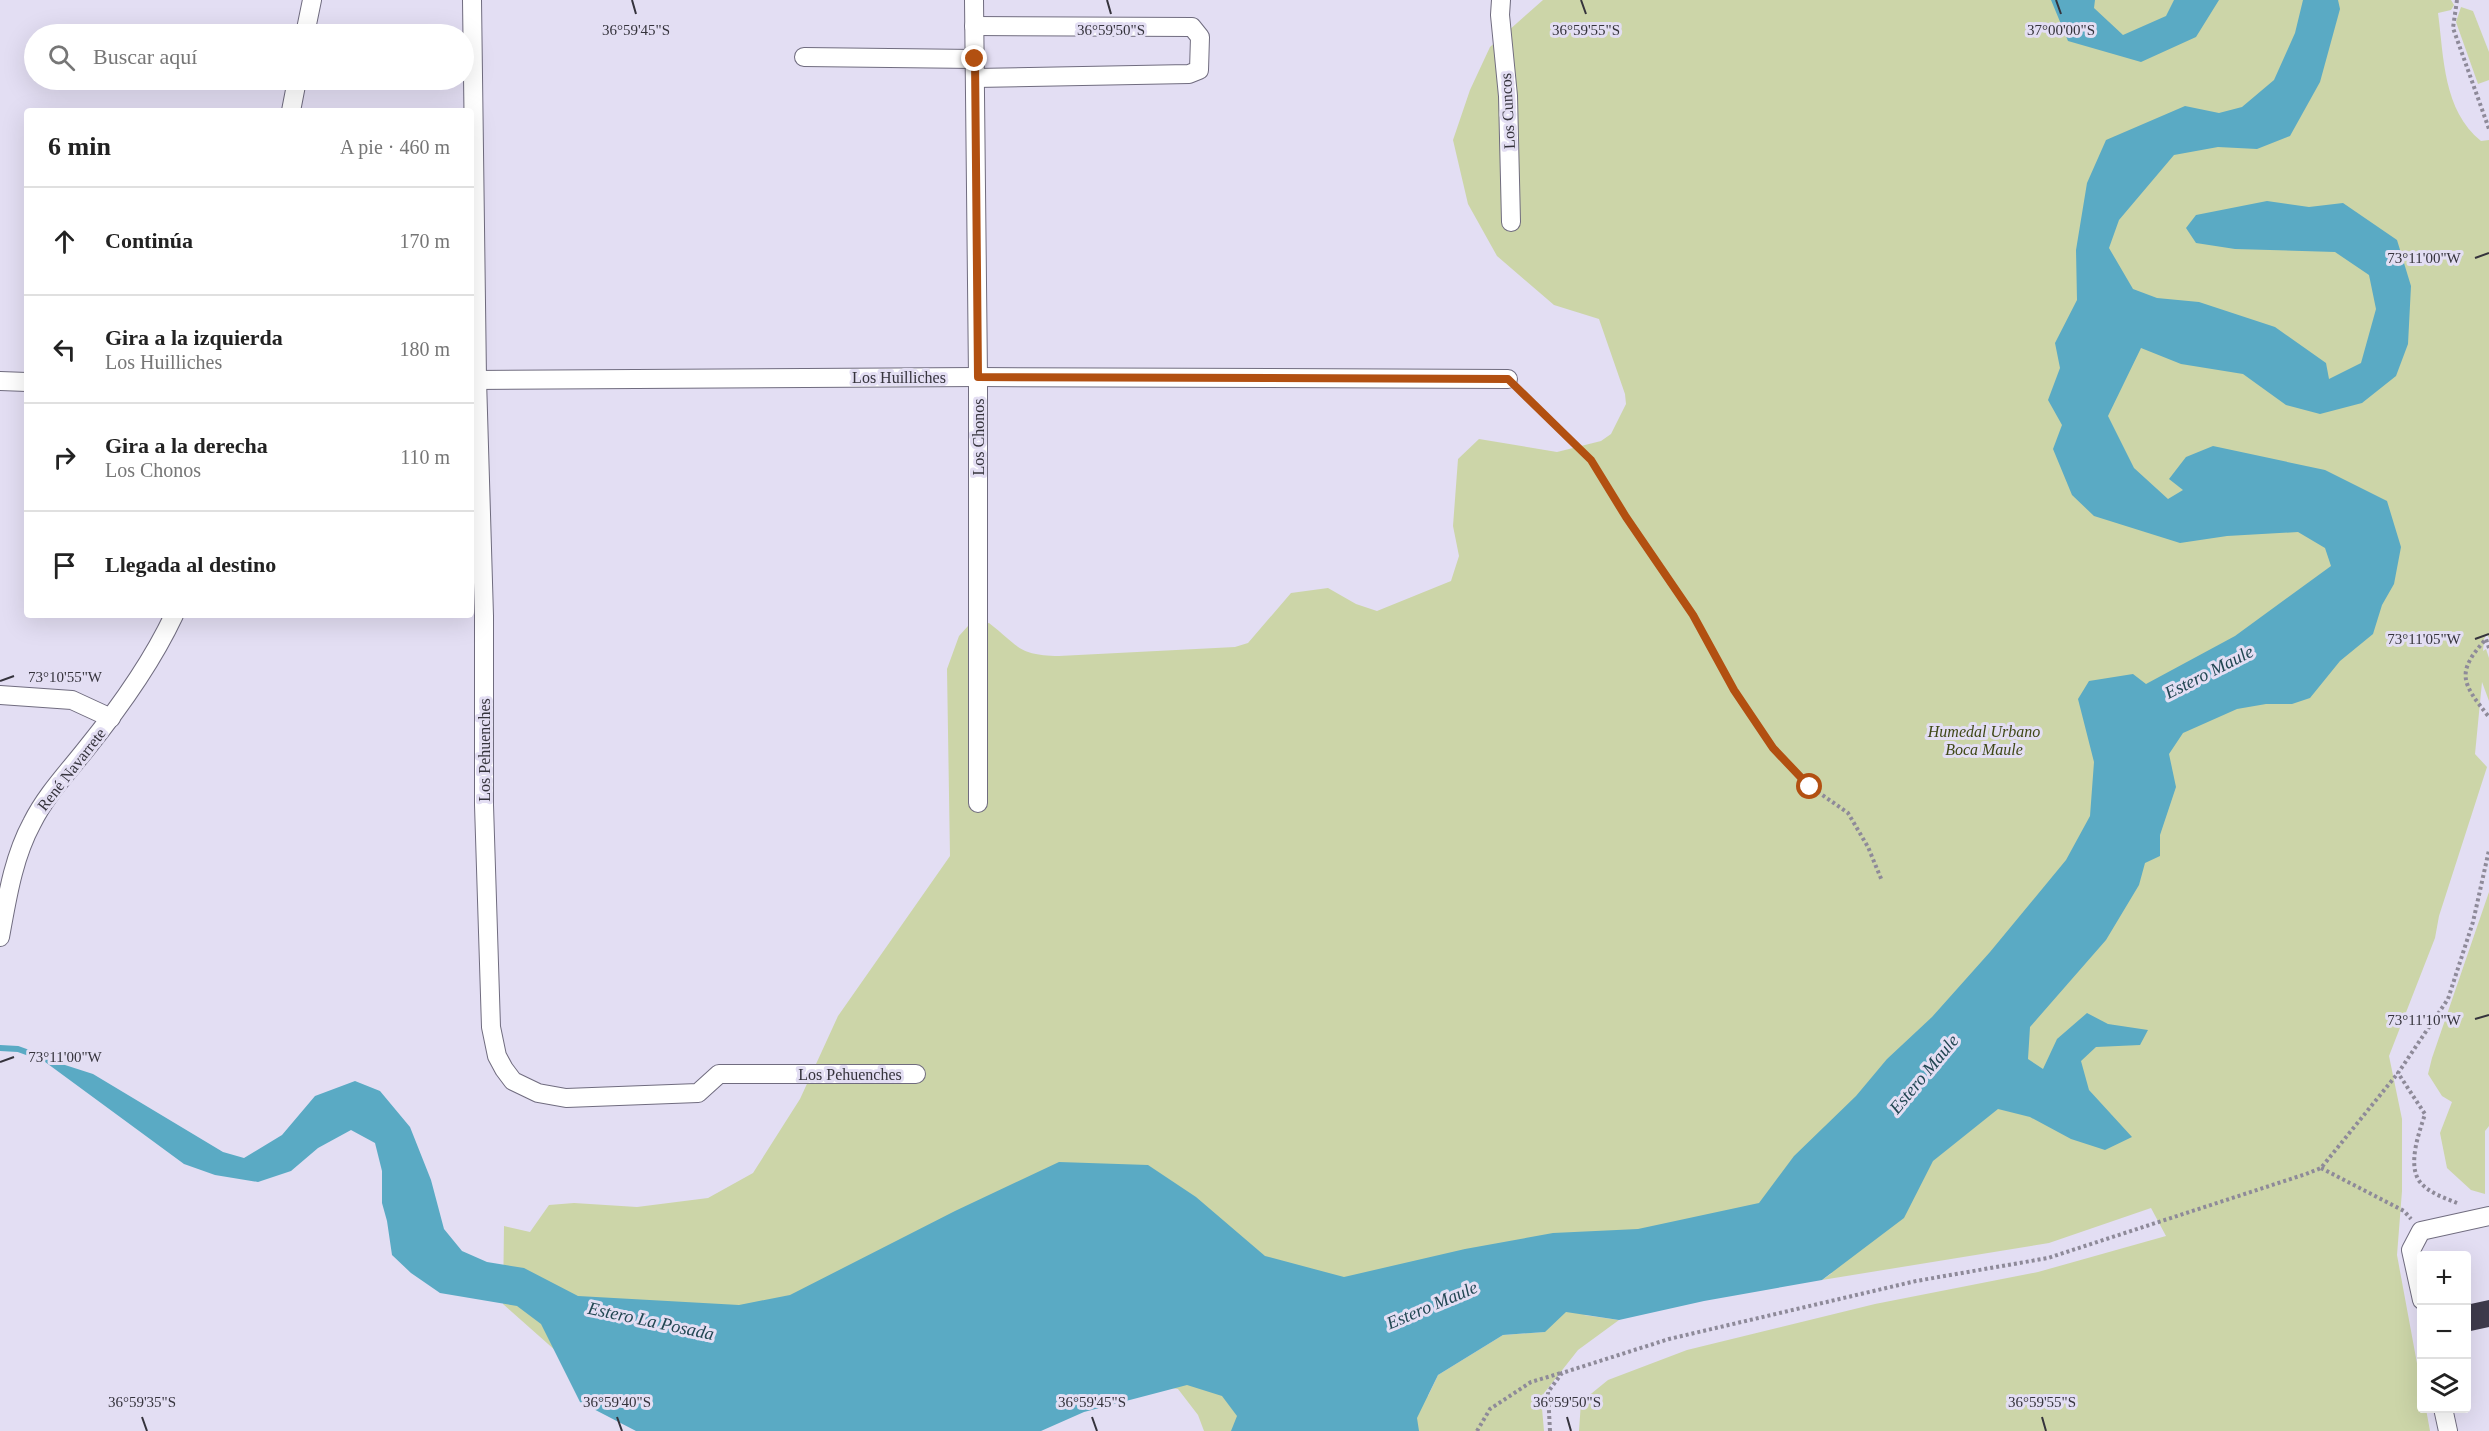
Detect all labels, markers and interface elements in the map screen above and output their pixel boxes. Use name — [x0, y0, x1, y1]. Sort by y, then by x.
text: 36°59'45"S — [602, 22, 670, 38]
text: 36°59'50"S — [1077, 22, 1145, 38]
text: 36°59'55"S — [1552, 22, 1620, 38]
text: 37°00'00"S — [2027, 22, 2095, 38]
search box — [24, 24, 474, 90]
icon: search — [45, 41, 78, 74]
text: Buscar aquí — [93, 44, 197, 69]
route end — [961, 45, 987, 71]
street label: Los Cuncos — [1497, 73, 1518, 149]
text: 6 min — [48, 132, 111, 161]
text: A pie · 460 m — [340, 136, 450, 158]
icon: ahead — [48, 225, 81, 258]
text: Continúa — [105, 228, 193, 253]
text: 170 m — [399, 230, 450, 252]
text: 73°11'00"W — [2387, 250, 2462, 266]
text: Gira a la izquierda — [105, 325, 283, 350]
icon: left — [48, 333, 81, 366]
text: 180 m — [399, 338, 450, 360]
text: Los Huilliches — [105, 351, 222, 373]
street label: Los Huilliches — [852, 369, 946, 386]
street label: Los Chonos — [970, 399, 987, 475]
text: Gira a la derecha — [105, 433, 268, 458]
icon: right — [48, 441, 81, 474]
text: 110 m — [400, 446, 450, 468]
text: Los Chonos — [105, 459, 201, 481]
icon: arrive — [48, 549, 81, 582]
text: Llegada al destino — [105, 552, 276, 577]
text: 73°11'05"W — [2387, 631, 2462, 647]
water label: Estero Maule — [2160, 641, 2257, 703]
text: 73°10'55"W — [28, 669, 103, 685]
street label: Los Pehuenches — [476, 698, 493, 802]
park label: Humedal Urbano Boca Maule — [1927, 723, 2040, 758]
street label: René Navarrete — [34, 725, 109, 814]
route start — [1796, 773, 1822, 799]
text: 73°11'10"W — [2387, 1012, 2462, 1028]
water label: Estero Maule — [1885, 1030, 1963, 1118]
text: 73°11'00"W — [28, 1049, 103, 1065]
street label: Los Pehuenches — [798, 1066, 902, 1083]
map controls — [2417, 1251, 2471, 1413]
button: + — [2417, 1251, 2471, 1305]
water label: Estero Maule — [1383, 1277, 1480, 1334]
water label: Estero La Posada — [585, 1298, 716, 1344]
button: − — [2417, 1305, 2471, 1359]
button: layers — [2417, 1359, 2471, 1413]
text: 36°59'35"S — [108, 1394, 176, 1410]
text: 36°59'40"S — [583, 1394, 651, 1410]
text: 36°59'45"S — [1058, 1394, 1126, 1410]
text: 36°59'50"S — [1533, 1394, 1601, 1410]
text: 36°59'55"S — [2008, 1394, 2076, 1410]

